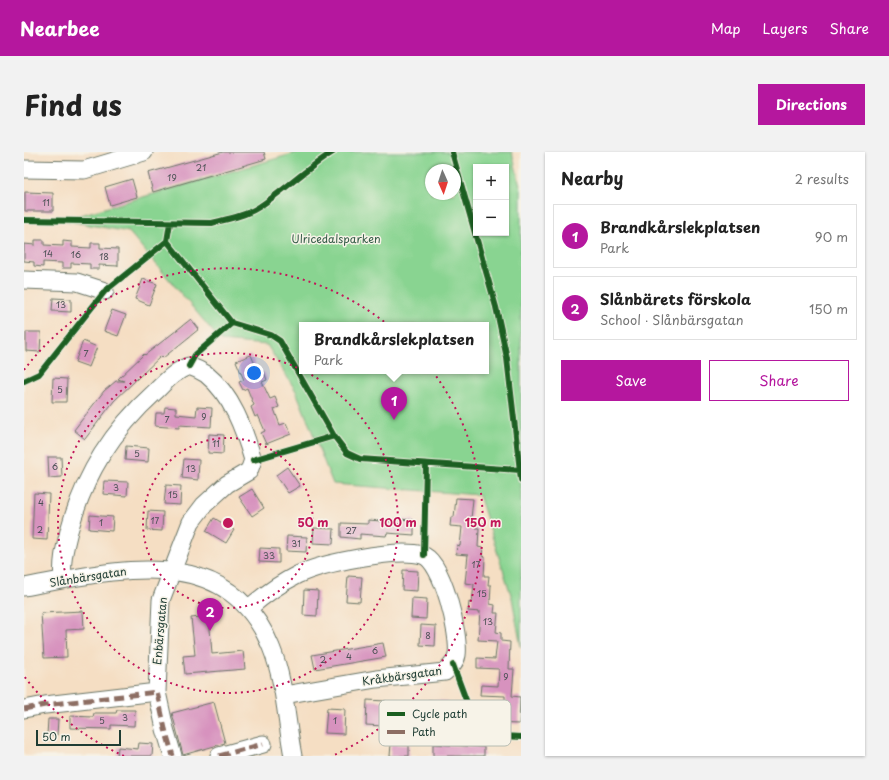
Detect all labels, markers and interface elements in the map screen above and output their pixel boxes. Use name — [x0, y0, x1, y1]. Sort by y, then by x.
text: Nearbee — [20, 14, 100, 42]
text: Map — [711, 18, 741, 39]
text: Layers — [763, 18, 808, 39]
text: Share — [830, 18, 869, 39]
text: Find us — [24, 83, 122, 126]
button: Directions — [758, 84, 865, 125]
house number: 21 — [196, 160, 206, 174]
north arrow — [425, 164, 461, 200]
map controls — [473, 164, 509, 236]
button: + — [473, 164, 509, 200]
text: Nearby — [561, 165, 623, 191]
text: 2 results — [795, 169, 849, 188]
house number: 19 — [167, 170, 177, 184]
house number: 11 — [42, 195, 50, 209]
button: − — [473, 200, 509, 236]
text: Brandkårslekplatsen — [600, 215, 760, 238]
text: 1 — [572, 227, 578, 246]
text: 90 m — [815, 227, 848, 246]
park label: Ulricedalsparken — [291, 230, 381, 247]
text: Park — [600, 238, 629, 257]
house number: 14 — [43, 246, 53, 260]
house number: 16 — [71, 247, 81, 261]
house number: 18 — [99, 249, 109, 263]
text: Slånbärets förskola — [600, 287, 751, 310]
house number: 13 — [56, 297, 66, 311]
text: 2 — [570, 299, 580, 318]
text: 150 m — [809, 299, 848, 318]
text: School · Slånbärsgatan — [600, 310, 744, 329]
popup — [299, 322, 489, 374]
text: Brandkårslekplatsen — [314, 327, 474, 350]
house number: 7 — [83, 346, 89, 360]
text: Park — [314, 350, 343, 369]
button: Save — [561, 360, 701, 401]
button: Share — [709, 360, 849, 401]
your location — [244, 363, 264, 383]
house number: 5 — [57, 382, 63, 396]
pin: 1 — [381, 387, 407, 420]
house number: 9 — [201, 409, 207, 423]
house number: 7 — [164, 412, 170, 426]
house number: 11 — [212, 436, 220, 450]
house number: 5 — [134, 446, 140, 460]
house number: 6 — [52, 459, 58, 473]
house number: 13 — [186, 461, 196, 475]
house number: 3 — [113, 480, 119, 494]
house number: 15 — [168, 487, 178, 501]
house number: 4 — [38, 495, 44, 509]
house number: 17 — [151, 513, 160, 527]
text: 50 m — [297, 513, 329, 531]
text: 100 m — [379, 513, 417, 531]
text: 150 m — [465, 513, 501, 531]
house number: 1 — [99, 515, 103, 529]
centre of rings — [221, 516, 235, 530]
house number: 2 — [37, 522, 43, 536]
house number: 27 — [345, 523, 357, 537]
house number: 31 — [291, 536, 301, 550]
house number: 33 — [263, 548, 275, 562]
house number: 17 — [472, 557, 481, 571]
street label: Slånbärsgatan — [48, 562, 128, 591]
house number: 15 — [477, 586, 487, 600]
street label: Enbärsgatan — [148, 596, 171, 666]
pin: 2 — [197, 598, 223, 631]
house number: 13 — [483, 614, 493, 628]
house number: 8 — [425, 628, 431, 642]
house number: 6 — [372, 643, 378, 657]
house number: 4 — [346, 649, 352, 663]
house number: 2 — [320, 652, 326, 666]
street label: Kråkbärsgatan — [361, 661, 443, 690]
house number: 9 — [503, 669, 509, 683]
legend — [379, 700, 511, 746]
text: Cycle path — [412, 705, 467, 722]
house number: 3 — [122, 710, 128, 724]
house number: 5 — [99, 713, 105, 727]
house number: 1 — [333, 713, 337, 727]
text: Path — [412, 723, 436, 740]
scale bar — [36, 728, 121, 747]
text: 50 m — [42, 728, 71, 745]

